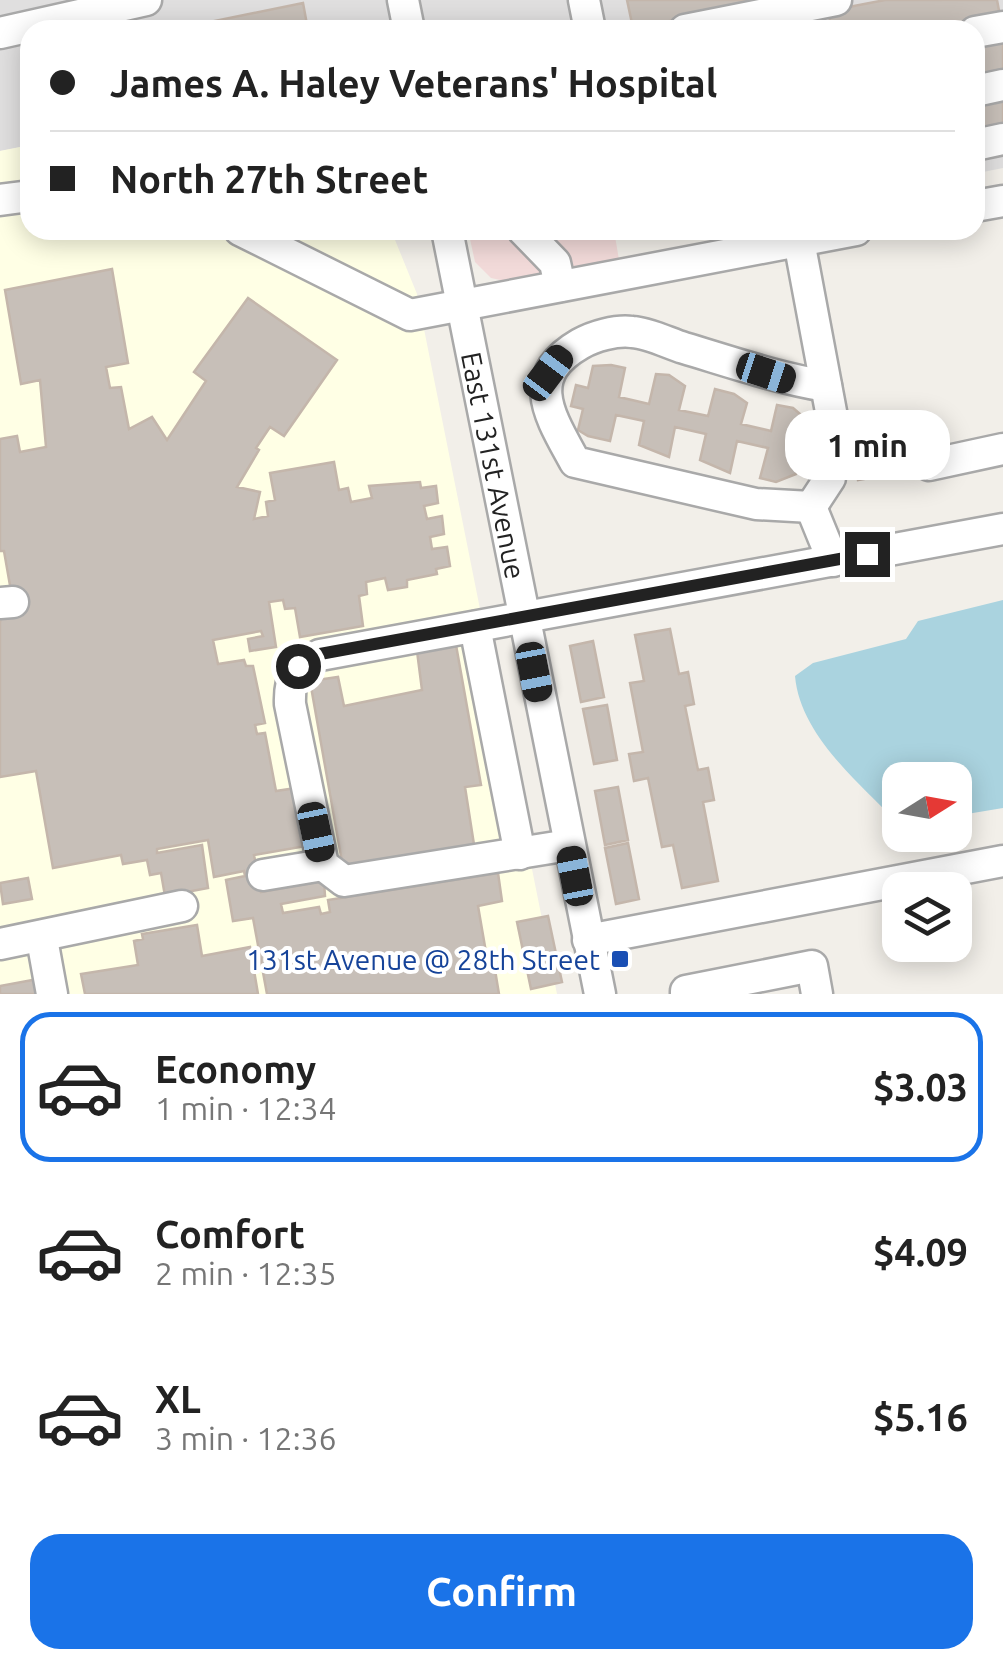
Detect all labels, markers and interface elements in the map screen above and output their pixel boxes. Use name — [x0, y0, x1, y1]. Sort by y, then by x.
text: James A. Haley Veterans' Hospital — [110, 62, 717, 104]
text: North 27th Street — [110, 158, 428, 200]
car — [518, 340, 578, 406]
street label: East 131st Avenue — [456, 349, 532, 582]
car — [733, 349, 799, 397]
callout: 1 min — [784, 409, 950, 479]
text: 1 min — [827, 427, 908, 463]
route end — [845, 532, 890, 577]
car — [514, 640, 554, 704]
route start — [276, 644, 321, 689]
north arrow — [882, 762, 972, 852]
map controls — [882, 762, 972, 962]
car — [295, 800, 337, 864]
car — [555, 844, 595, 908]
button: layers — [882, 872, 972, 962]
place label: 131st Avenue @ 28th Street — [246, 944, 600, 975]
marker: 131st Avenue @ 28th Street — [609, 948, 631, 970]
icon: car — [35, 1042, 125, 1132]
text: Economy — [155, 1048, 316, 1090]
text: $3.03 — [873, 1066, 968, 1108]
text: 1 min · 12:34 — [155, 1090, 337, 1126]
icon: car — [35, 1207, 125, 1297]
text: Comfort — [155, 1213, 305, 1255]
text: $4.09 — [873, 1231, 968, 1273]
text: 2 min · 12:35 — [155, 1255, 337, 1291]
icon: car — [35, 1372, 125, 1462]
text: XL — [155, 1378, 201, 1420]
text: $5.16 — [873, 1396, 968, 1438]
text: 3 min · 12:36 — [155, 1420, 337, 1456]
button: Confirm — [30, 1534, 973, 1649]

